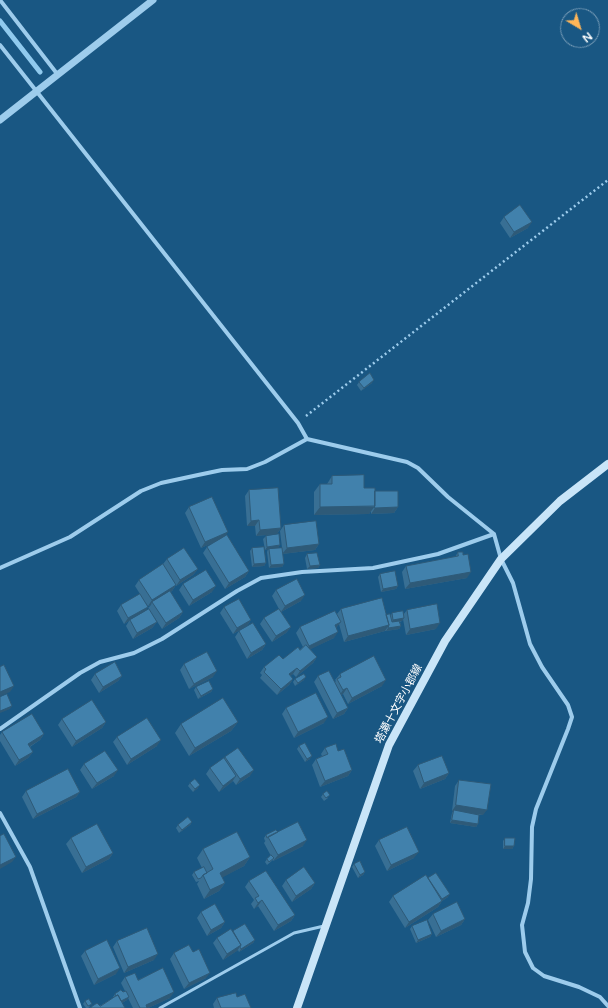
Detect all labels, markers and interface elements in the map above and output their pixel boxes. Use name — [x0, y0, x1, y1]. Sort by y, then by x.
north arrow — [560, 8, 600, 48]
text: N — [580, 29, 595, 45]
street label: 塔瀬十文字小郡線 — [373, 662, 425, 746]

